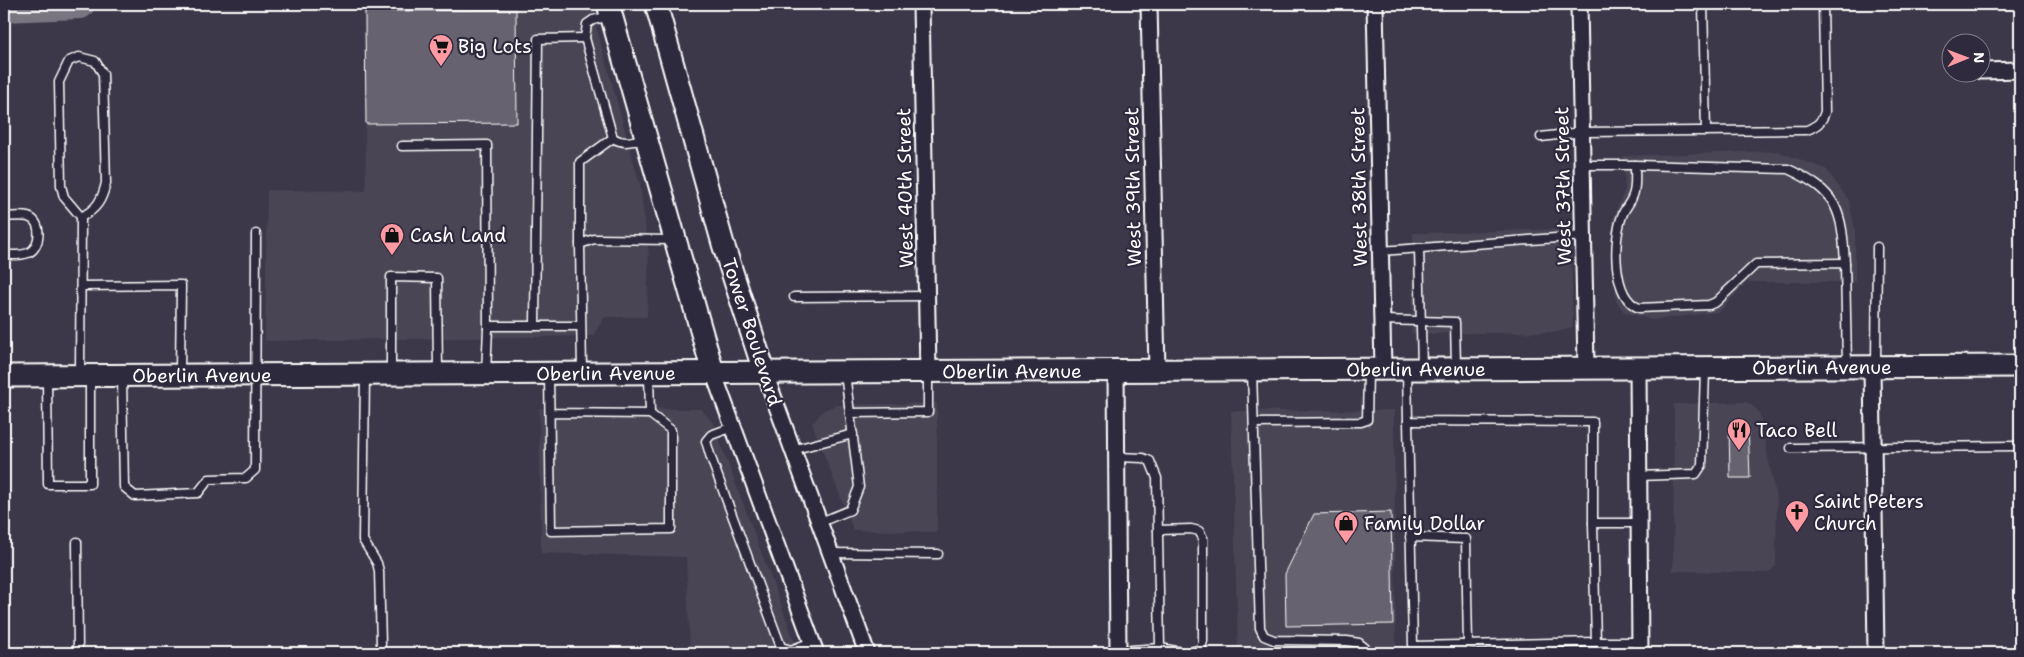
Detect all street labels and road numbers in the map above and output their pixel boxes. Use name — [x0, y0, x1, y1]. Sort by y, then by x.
street label: West 37th Street — [1549, 106, 1577, 266]
street label: West 39th Street — [1119, 107, 1147, 267]
street label: West 38th Street — [1345, 107, 1373, 267]
street label: West 40th Street — [891, 108, 919, 268]
street label: Tower Boulevard — [716, 255, 788, 409]
street label: Oberlin Avenue — [1752, 354, 1892, 380]
street label: Oberlin Avenue — [1346, 356, 1486, 382]
street label: Oberlin Avenue — [942, 358, 1082, 384]
street label: Oberlin Avenue — [536, 360, 676, 386]
street label: Oberlin Avenue — [132, 362, 272, 388]

